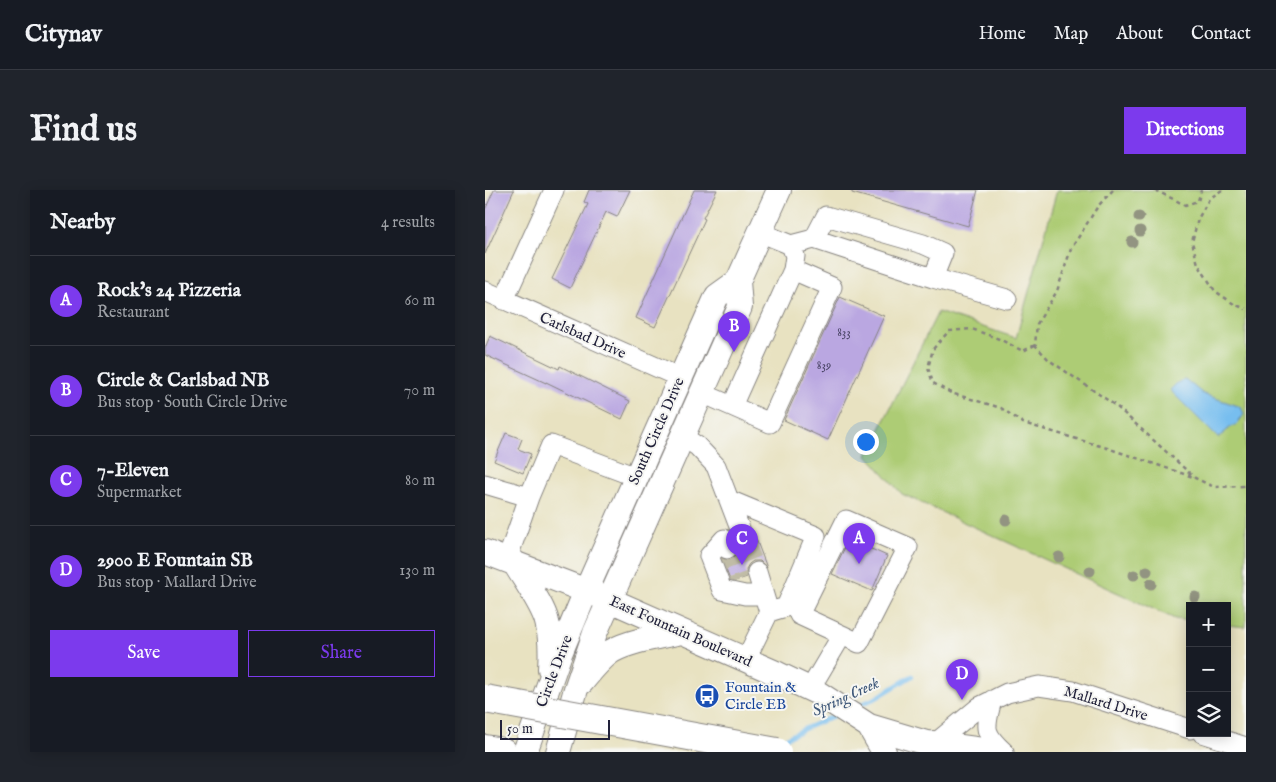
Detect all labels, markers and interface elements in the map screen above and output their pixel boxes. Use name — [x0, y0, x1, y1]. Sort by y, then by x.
text: Citynav — [25, 19, 102, 50]
text: Home — [979, 23, 1026, 46]
text: Map — [1054, 23, 1088, 46]
text: About — [1116, 23, 1163, 46]
text: Contact — [1191, 23, 1251, 46]
button: Directions — [1124, 107, 1246, 154]
text: Find us — [30, 108, 137, 153]
text: Nearby — [50, 209, 115, 236]
text: 4 results — [381, 213, 435, 233]
text: Rock's 24 Pizzeria — [97, 279, 241, 303]
text: A — [61, 291, 71, 311]
text: 60 m — [405, 291, 435, 311]
text: Restaurant — [97, 303, 170, 323]
street label: Carlsbad Drive — [537, 308, 629, 363]
pin: B — [718, 311, 750, 352]
house number: 833 — [837, 325, 851, 340]
house number: 839 — [817, 358, 831, 373]
text: Circle & Carlsbad NB — [97, 369, 269, 393]
street label: South Circle Drive — [624, 374, 689, 488]
text: B — [61, 381, 71, 401]
text: 70 m — [404, 381, 435, 401]
text: Bus stop · South Circle Drive — [97, 393, 287, 413]
your location — [853, 429, 879, 455]
text: 7-Eleven — [97, 459, 169, 483]
text: C — [60, 471, 72, 491]
text: 80 m — [405, 471, 435, 491]
text: Supermarket — [97, 483, 182, 503]
pin: A — [843, 523, 875, 564]
pin: C — [726, 524, 758, 565]
text: 2900 E Fountain SB — [97, 549, 253, 573]
text: D — [60, 561, 72, 581]
text: 130 m — [399, 561, 435, 581]
text: Bus stop · Mallard Drive — [97, 573, 257, 593]
street label: East Fountain Boulevard — [607, 591, 756, 672]
map controls — [1186, 602, 1231, 737]
button: + — [1186, 602, 1231, 647]
button: Save — [50, 630, 238, 677]
button: Share — [248, 630, 435, 677]
street label: Circle Drive — [532, 632, 577, 710]
button: − — [1186, 647, 1231, 692]
pin: D — [946, 659, 978, 700]
water label: Spring Creek — [809, 673, 883, 722]
place label: Fountain & Circle EB — [725, 678, 796, 714]
street label: Mallard Drive — [1061, 682, 1150, 725]
bus stop icon: Fountain & Circle EB — [694, 683, 720, 709]
button: layers — [1186, 692, 1231, 737]
scale bar — [500, 717, 610, 740]
text: 50 m — [507, 720, 533, 738]

